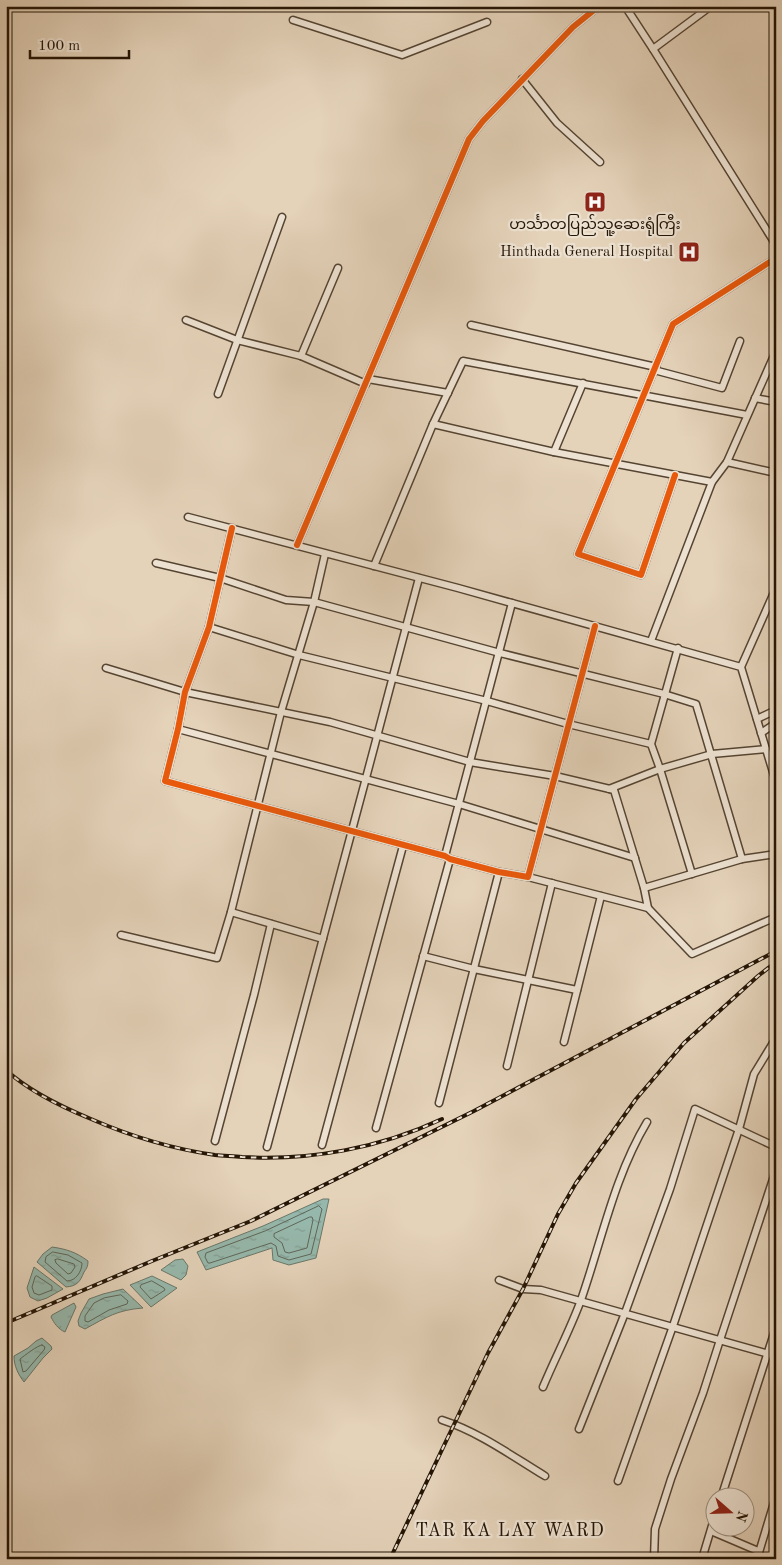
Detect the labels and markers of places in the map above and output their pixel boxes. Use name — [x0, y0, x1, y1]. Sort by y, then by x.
hospital icon: ဟင်္သာတပြည်သူ့ဆေးရုံကြီး — [583, 190, 607, 214]
place label: ဟင်္သာတပြည်သူ့ဆေးရုံကြီး — [509, 214, 681, 236]
hospital icon: Hinthada General Hospital — [677, 240, 701, 264]
place label: Hinthada General Hospital — [500, 245, 673, 260]

